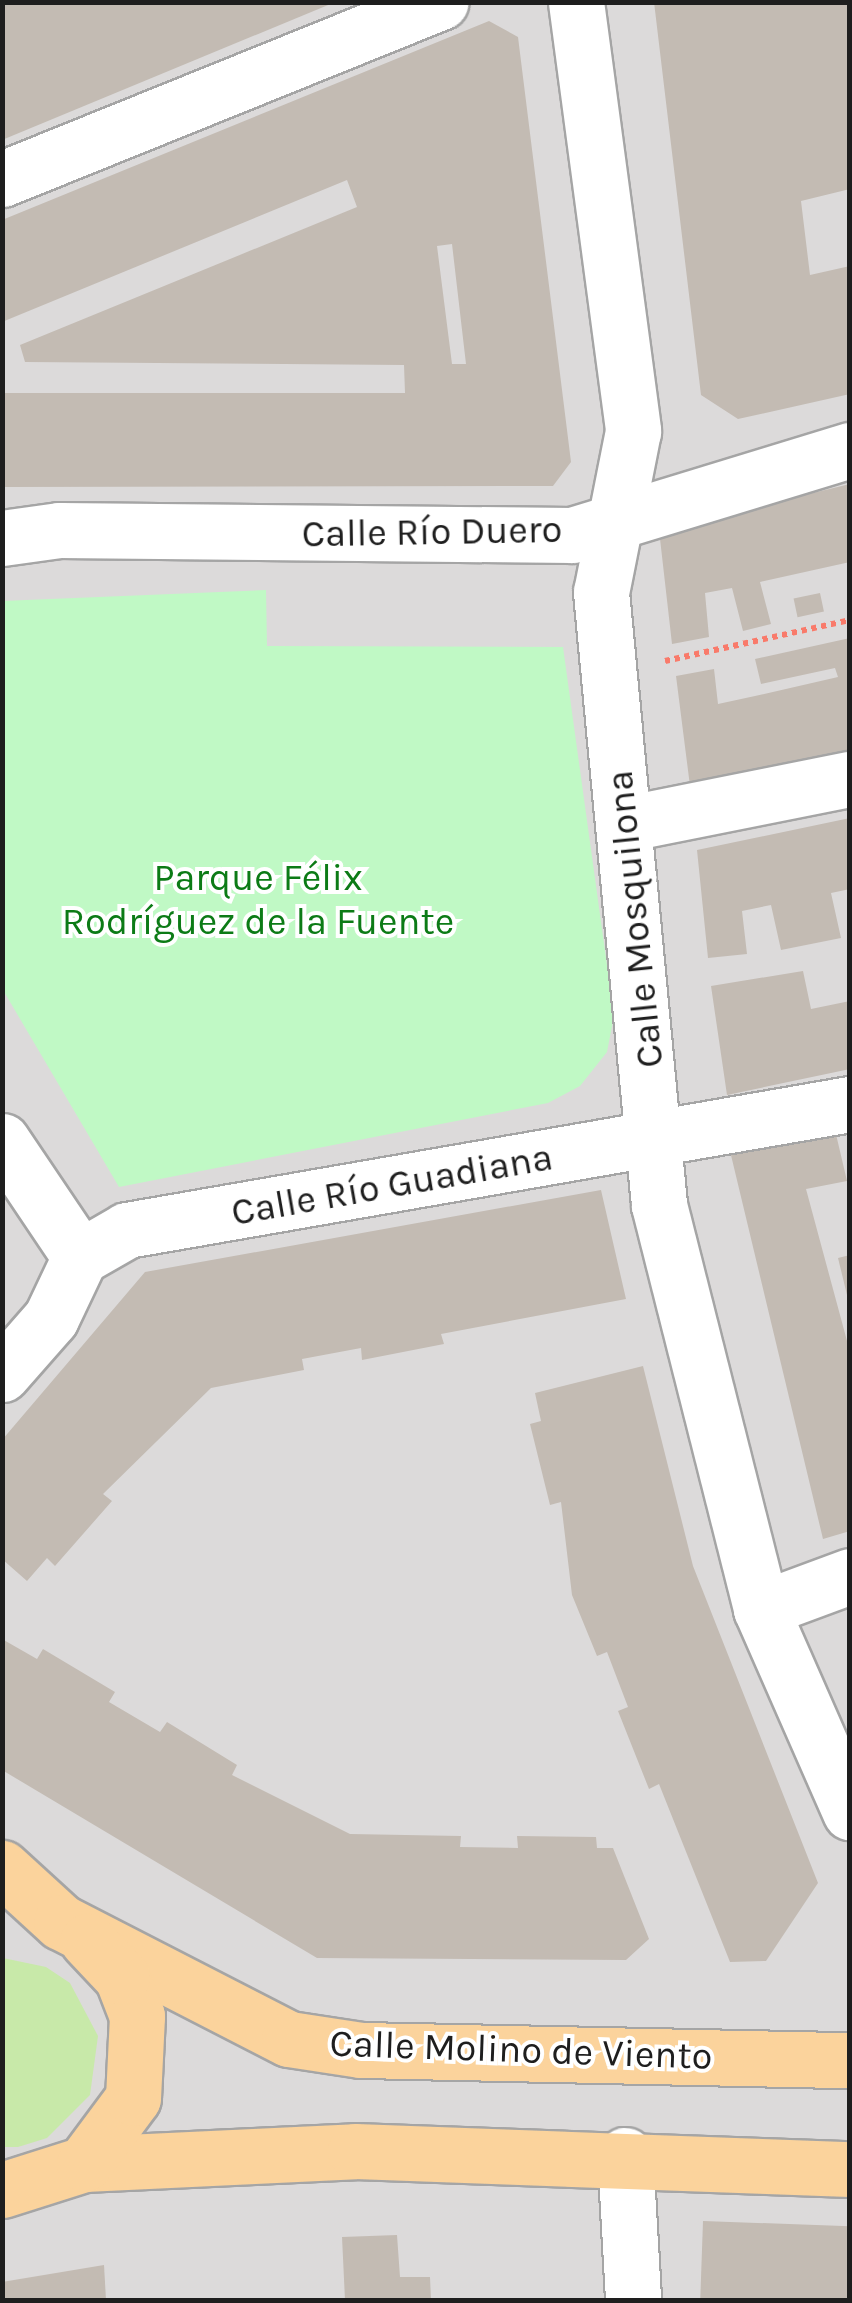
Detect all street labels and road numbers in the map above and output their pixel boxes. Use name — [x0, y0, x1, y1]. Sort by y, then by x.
street label: Calle Río Duero — [301, 507, 563, 557]
street label: Calle Mosquilona — [597, 768, 673, 1070]
street label: Calle Río Guadiana — [228, 1134, 556, 1236]
street label: Calle Molino de Viento — [329, 2021, 713, 2079]

